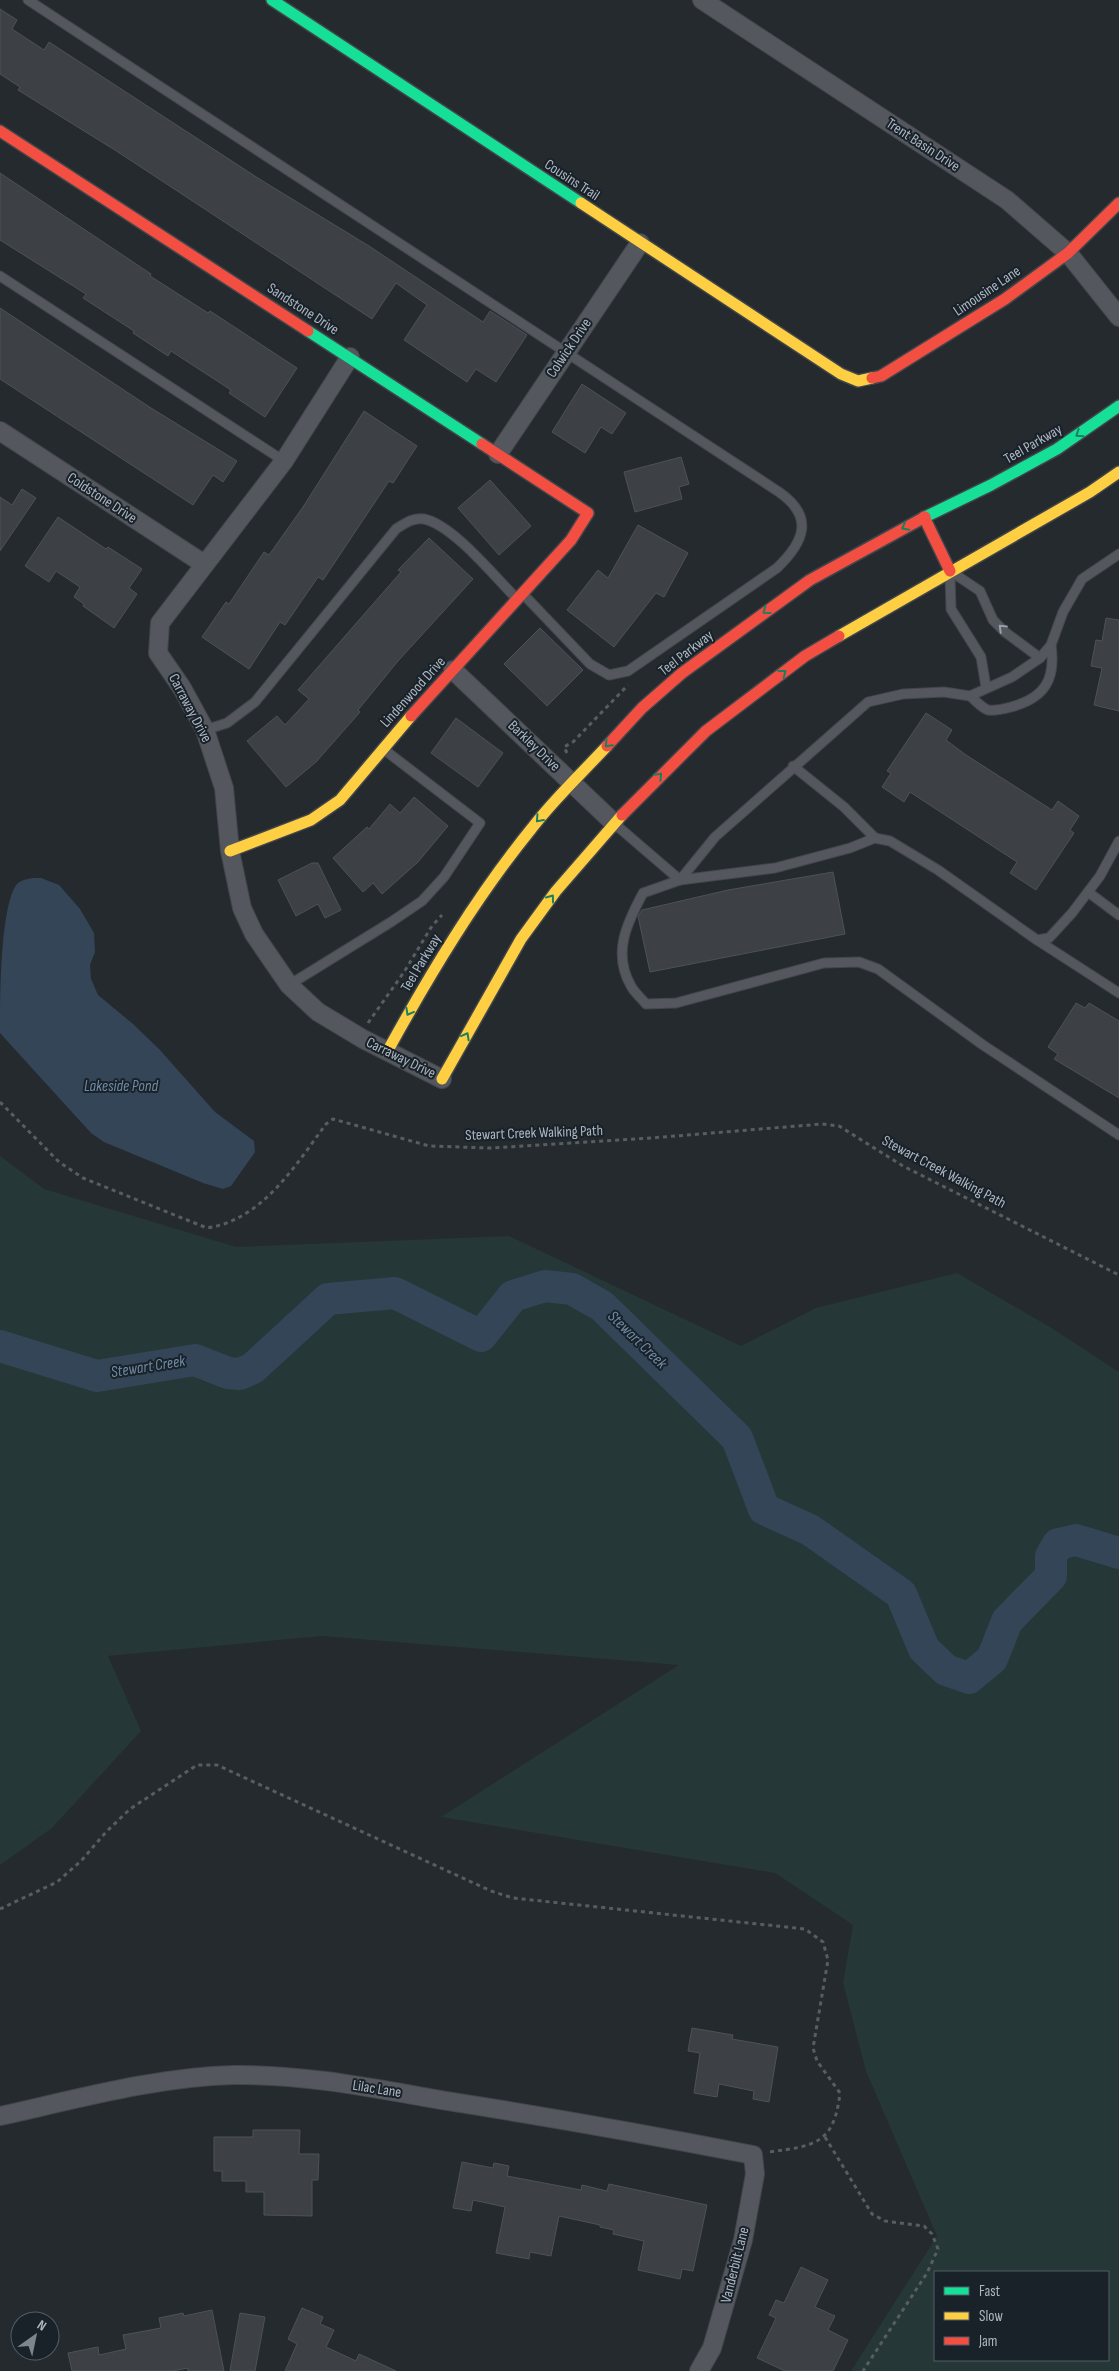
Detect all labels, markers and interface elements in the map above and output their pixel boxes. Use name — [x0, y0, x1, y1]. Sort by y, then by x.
street label: Trent Basin Drive — [883, 114, 963, 176]
street label: Cousins Trail — [541, 155, 603, 205]
street label: Limousine Lane — [950, 262, 1024, 320]
street label: Sandstone Drive — [263, 279, 343, 339]
street label: Colwick Drive — [542, 315, 596, 381]
street label: Teel Parkway — [1001, 420, 1066, 468]
one-way arrow — [1075, 428, 1085, 437]
street label: Coldstone Drive — [63, 468, 141, 528]
one-way arrow — [901, 521, 910, 531]
one-way arrow — [763, 605, 772, 614]
one-way arrow — [999, 625, 1008, 634]
street label: Teel Parkway — [655, 626, 717, 680]
street label: Lindenwood Drive — [376, 653, 450, 731]
street label: Carraway Drive — [164, 670, 216, 746]
one-way arrow — [777, 670, 786, 678]
street label: Barkley Drive — [504, 716, 564, 776]
one-way arrow — [605, 738, 614, 747]
one-way arrow — [653, 773, 662, 782]
one-way arrow — [536, 814, 545, 823]
one-way arrow — [545, 894, 554, 904]
street label: Teel Parkway — [396, 931, 446, 995]
one-way arrow — [406, 1006, 416, 1015]
one-way arrow — [459, 1032, 469, 1041]
street label: Carraway Drive — [363, 1033, 439, 1083]
water label: Lakeside Pond — [84, 1077, 159, 1096]
street label: Stewart Creek Walking Path — [465, 1121, 603, 1145]
street label: Stewart Creek Walking Path — [879, 1131, 1009, 1213]
water label: Stewart Creek — [603, 1307, 671, 1374]
water label: Stewart Creek — [109, 1352, 188, 1382]
street label: Lilac Lane — [351, 2076, 403, 2102]
street label: Vanderbilt Lane — [716, 2225, 754, 2305]
legend — [934, 2271, 1109, 2361]
text: Fast — [979, 2282, 1001, 2301]
text: Slow — [979, 2307, 1003, 2326]
north arrow — [10, 2311, 60, 2361]
text: N — [34, 2316, 50, 2335]
text: Jam — [978, 2332, 997, 2351]

